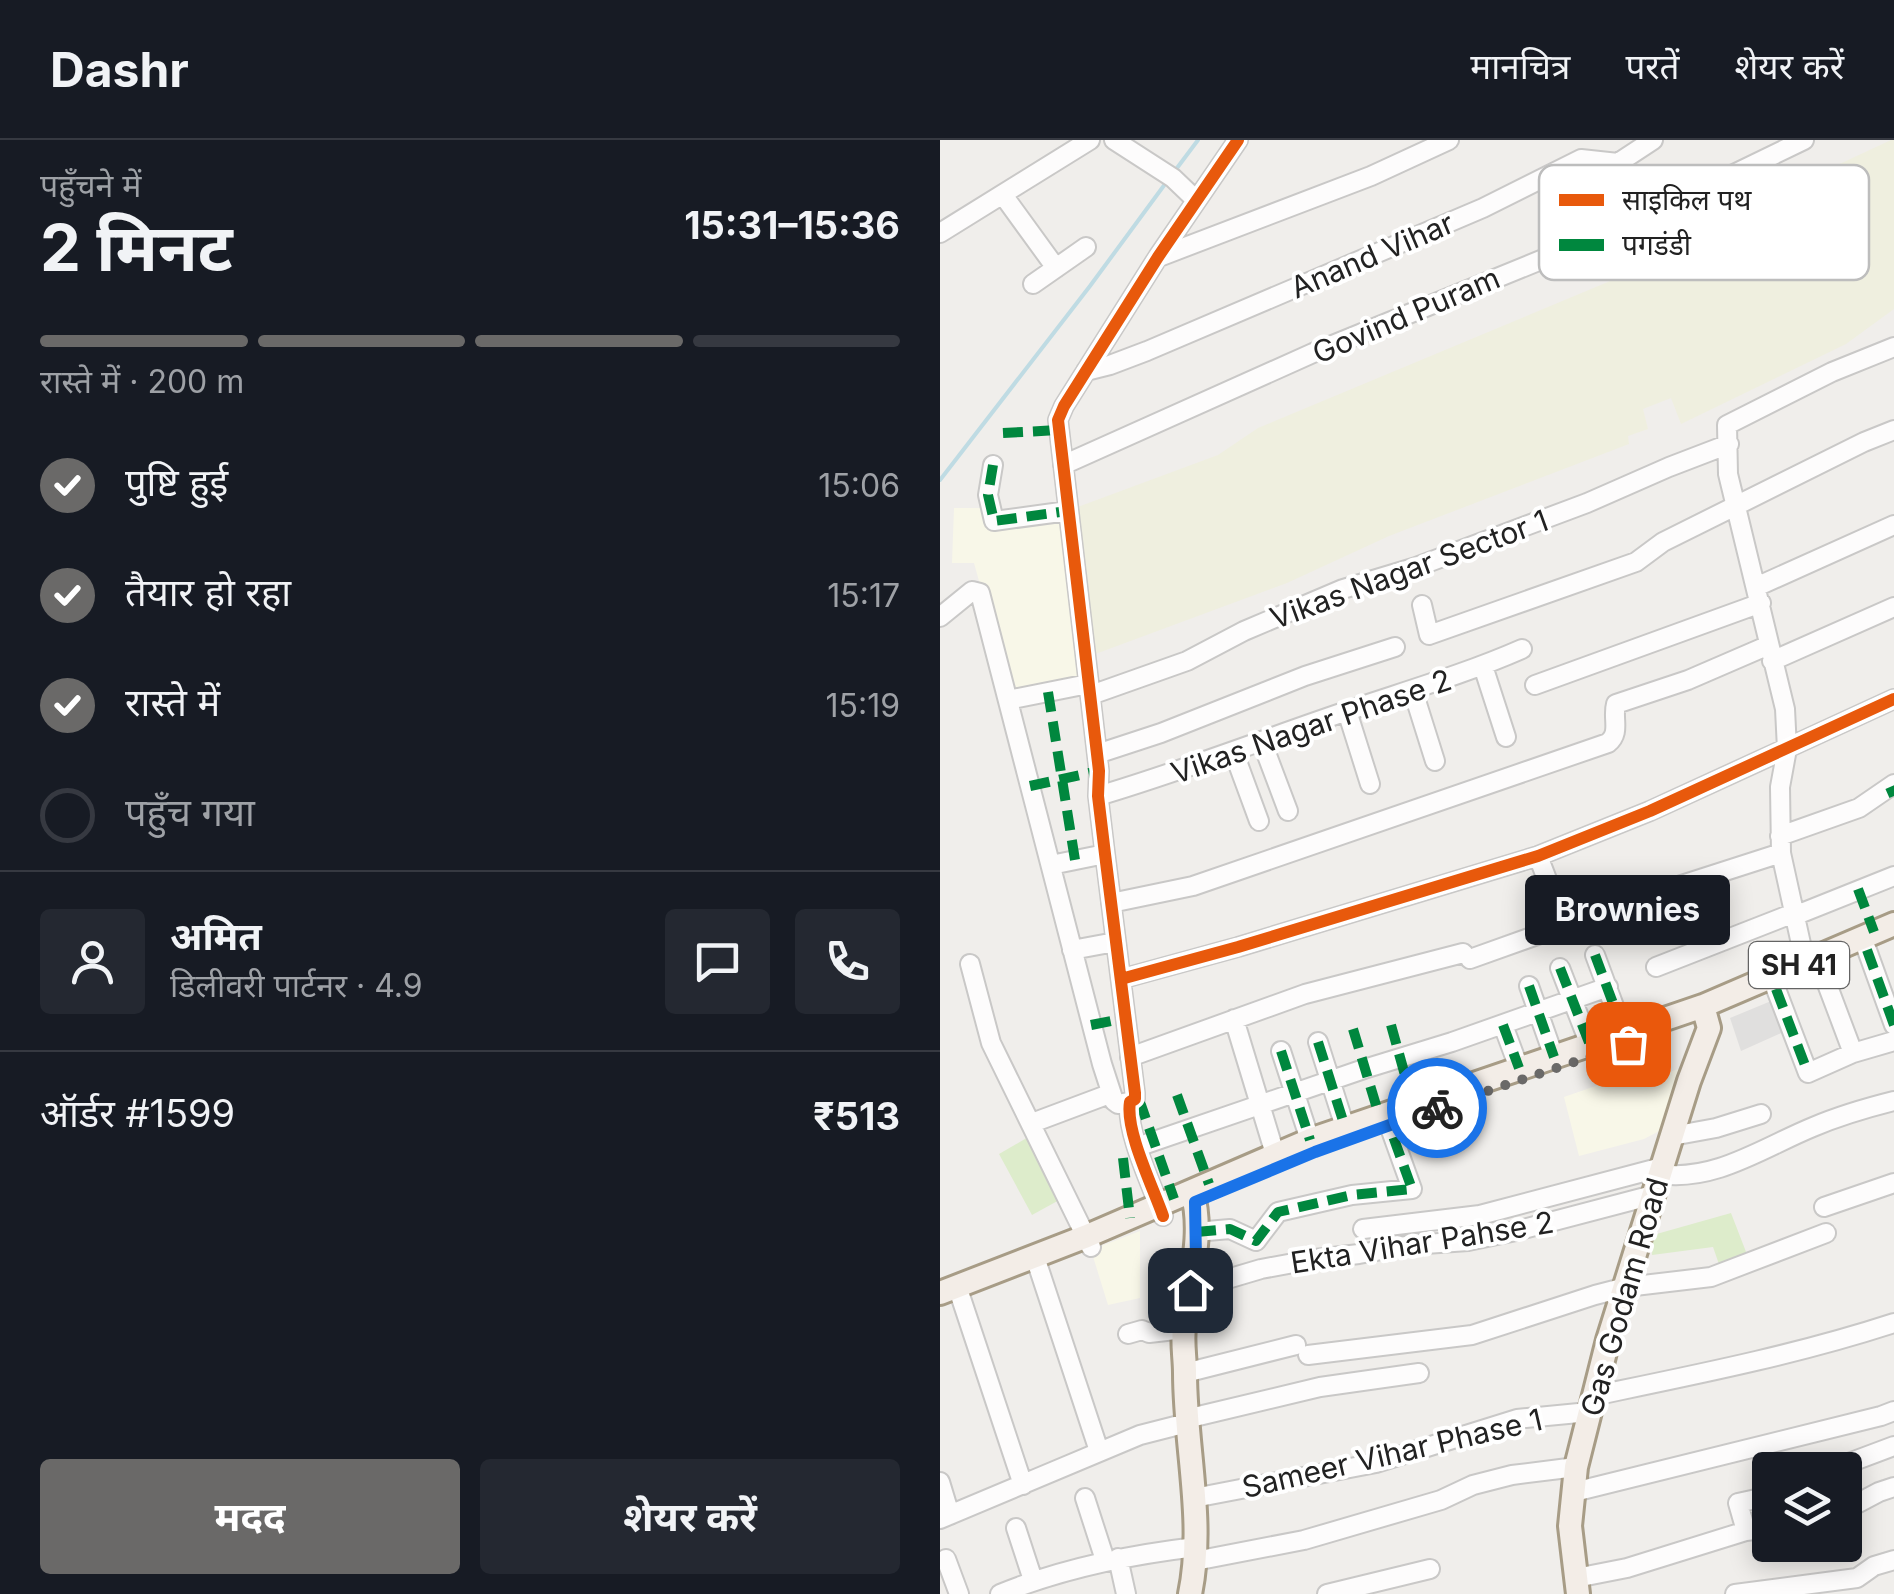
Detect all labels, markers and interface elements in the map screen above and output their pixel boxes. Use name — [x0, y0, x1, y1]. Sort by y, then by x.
text: Dashr — [50, 40, 189, 99]
text: मानचित्र — [1470, 45, 1570, 87]
text: परतें — [1625, 45, 1680, 87]
text: शेयर करें — [1735, 45, 1844, 87]
legend — [1539, 165, 1869, 280]
text: पहुँचने में — [40, 166, 141, 205]
text: साइकिल पथ — [1622, 183, 1752, 217]
text: 15:31–15:36 — [684, 202, 900, 248]
street label: Anand Vihar — [1285, 205, 1459, 305]
text: 2 मिनट — [40, 208, 233, 287]
text: पगडंडी — [1622, 228, 1692, 262]
street label: Govind Puram — [1307, 259, 1505, 371]
text: रास्ते में · 200 m — [40, 362, 244, 401]
icon: check — [40, 458, 95, 513]
text: पुष्टि हुई — [125, 459, 228, 505]
text: 15:06 — [818, 466, 900, 505]
street label: Vikas Nagar Sector 1 — [1265, 502, 1553, 636]
icon: check — [40, 568, 95, 623]
text: तैयार हो रहा — [125, 569, 291, 615]
text: 15:17 — [827, 576, 900, 615]
street label: Vikas Nagar Phase 2 — [1166, 661, 1456, 791]
icon: check — [40, 678, 95, 733]
text: रास्ते में — [125, 679, 220, 725]
text: 15:19 — [825, 686, 900, 725]
text: पहुँच गया — [125, 789, 255, 835]
callout: Brownies — [1526, 874, 1730, 944]
text: Brownies — [1555, 890, 1700, 929]
button: person — [40, 909, 145, 1014]
button: chat — [665, 909, 770, 1014]
button: phone — [795, 909, 900, 1014]
text: अमित — [170, 913, 262, 959]
road number: SH 41 — [1749, 942, 1849, 988]
text: डिलीवरी पार्टनर · 4.9 — [170, 966, 423, 1005]
pin — [1586, 1002, 1671, 1087]
icon: bag — [1601, 1017, 1656, 1072]
courier — [1387, 1058, 1487, 1158]
icon: bike — [1410, 1081, 1465, 1136]
text: ऑर्डर #1599 — [40, 1090, 235, 1136]
text: ₹513 — [813, 1093, 900, 1139]
street label: Gas Godam Road — [1573, 1174, 1675, 1420]
street label: Ekta Vihar Pahse 2 — [1288, 1203, 1556, 1281]
pin — [1148, 1248, 1233, 1333]
icon: home — [1163, 1263, 1218, 1318]
street label: Sameer Vihar Phase 1 — [1238, 1401, 1546, 1505]
map controls — [1752, 1452, 1862, 1562]
button: layers — [1752, 1452, 1862, 1562]
button: मदद — [40, 1459, 460, 1574]
button: शेयर करें — [480, 1459, 900, 1574]

